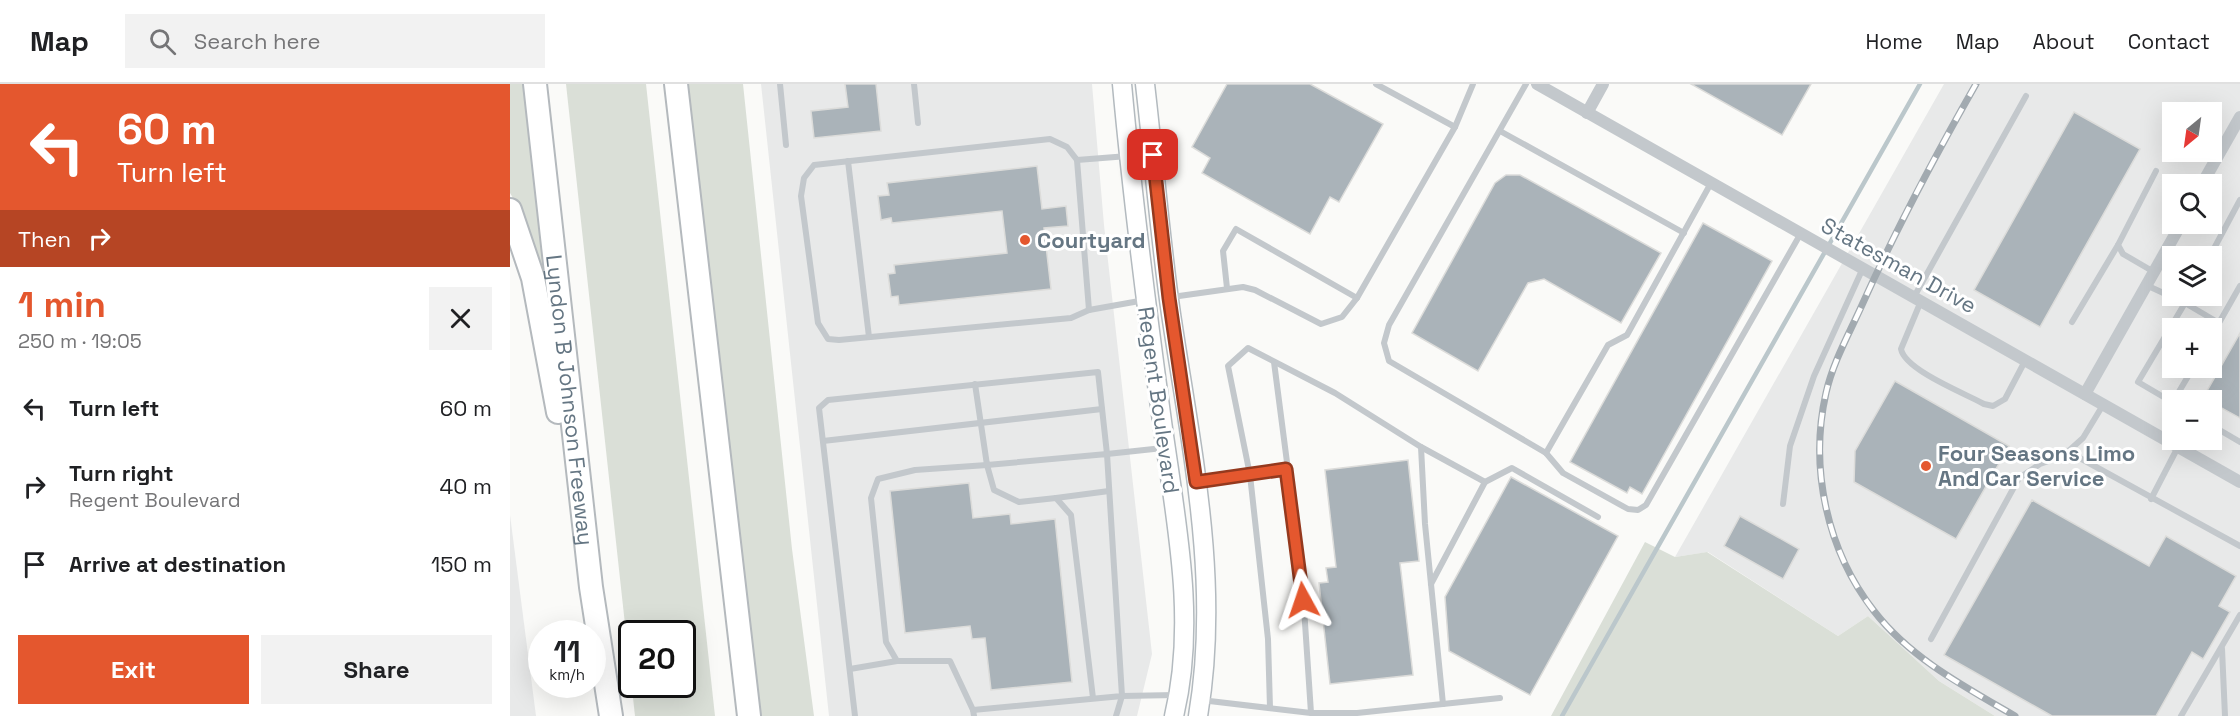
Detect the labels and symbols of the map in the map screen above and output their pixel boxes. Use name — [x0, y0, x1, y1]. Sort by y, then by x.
north arrow — [2162, 102, 2222, 162]
pin — [1127, 129, 1178, 180]
street label: Statesman Drive — [1816, 211, 1982, 319]
place label: Courtyard — [1037, 226, 1146, 254]
marker: Courtyard — [1018, 233, 1032, 247]
street label: Lyndon B Johnson Freeway — [540, 253, 600, 547]
street label: Regent Boulevard — [1132, 305, 1186, 495]
place label: Four Seasons Limo And Car Service — [1938, 439, 2135, 492]
marker: Four Seasons Limo And Car Service — [1919, 459, 1933, 473]
position arrow — [1271, 568, 1335, 632]
speed limit sign: 20 — [618, 620, 696, 698]

